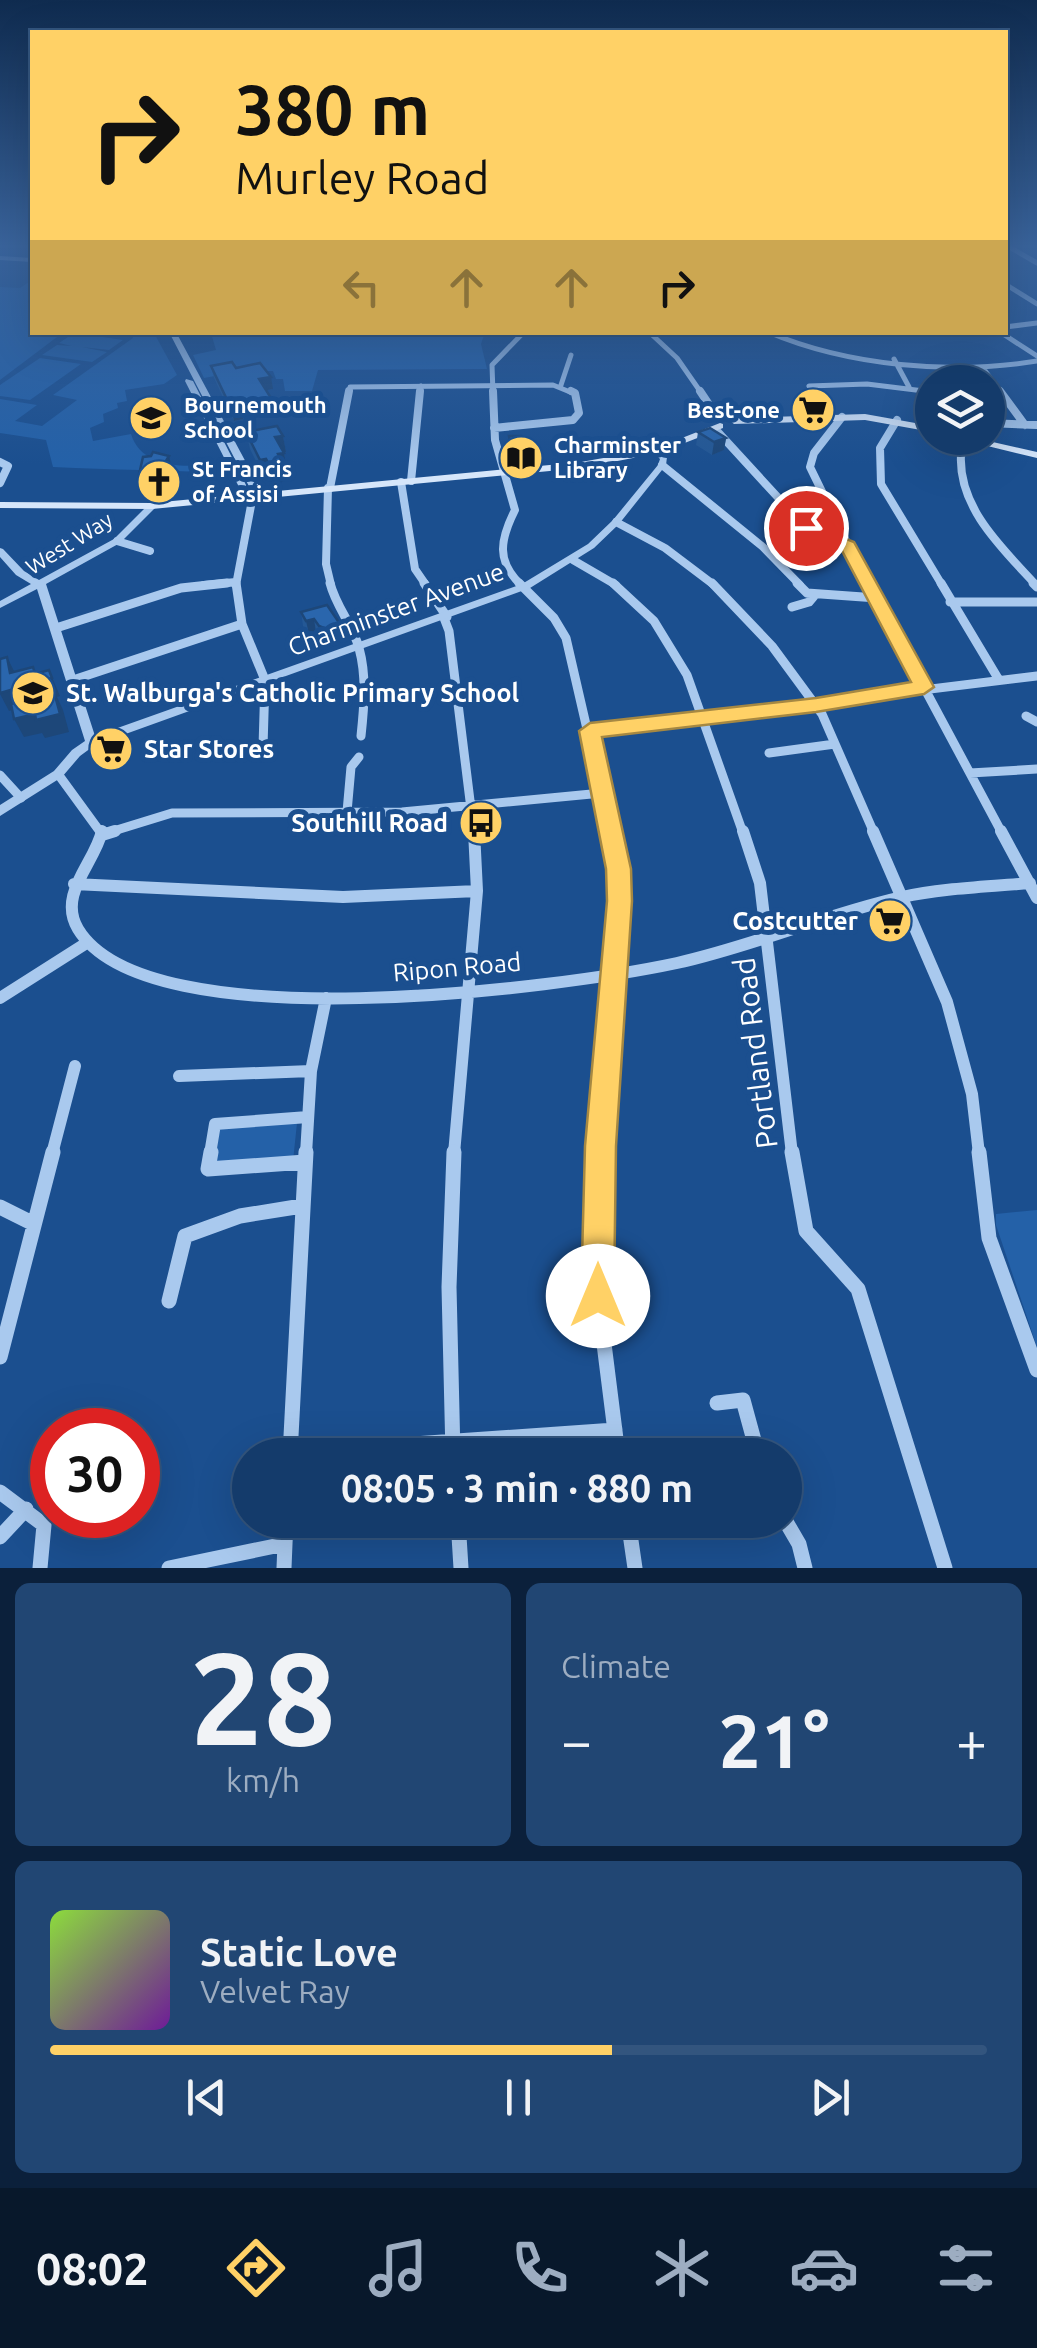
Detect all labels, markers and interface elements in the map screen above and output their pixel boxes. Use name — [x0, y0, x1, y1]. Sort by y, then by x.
icon: right — [70, 70, 200, 200]
text: 380 m — [235, 70, 430, 148]
text: Murley Road — [235, 152, 489, 203]
icon: left — [334, 260, 389, 315]
icon: ahead — [439, 260, 494, 315]
icon: ahead — [544, 260, 599, 315]
icon: right — [649, 260, 704, 315]
map controls — [915, 365, 1005, 455]
button: layers — [915, 365, 1005, 455]
supermarket icon: Best-one — [790, 387, 836, 433]
place label: Bournemouth School — [184, 392, 327, 442]
school or university icon: Bournemouth School — [128, 395, 174, 441]
place label: Best-one — [687, 397, 780, 422]
place label: Charminster Library — [554, 432, 681, 482]
library icon: Charminster Library — [498, 435, 544, 481]
place label: St Francis of Assisi — [192, 456, 292, 506]
church icon: St Francis of Assisi — [136, 459, 182, 505]
pin — [764, 486, 849, 571]
icon: arrive — [779, 501, 834, 556]
street label: West Way — [21, 506, 117, 579]
street label: Charminster Avenue — [284, 557, 508, 661]
school or university icon: St. Walburga's Catholic Primary School — [10, 670, 56, 716]
place label: St. Walburga's Catholic Primary School — [66, 679, 519, 707]
supermarket icon: Star Stores — [88, 726, 134, 772]
place label: Star Stores — [144, 735, 274, 763]
bus stop icon: Southill Road — [458, 800, 504, 846]
place label: Southill Road — [291, 809, 448, 837]
supermarket icon: Costcutter — [867, 898, 913, 944]
place label: Costcutter — [732, 907, 859, 935]
street label: Ripon Road — [392, 947, 522, 987]
street label: Portland Road — [726, 956, 784, 1151]
position arrow — [546, 1244, 650, 1348]
speed limit sign: 30 — [30, 1408, 160, 1538]
text: 08:05 · 3 min · 880 m — [341, 1467, 693, 1509]
text: 28 — [190, 1624, 336, 1770]
text: Climate — [561, 1648, 671, 1684]
text: 21° — [718, 1698, 830, 1782]
text: − — [561, 1710, 592, 1771]
text: + — [956, 1710, 987, 1771]
text: km/h — [226, 1762, 300, 1798]
text: Static Love — [200, 1931, 398, 1973]
text: Velvet Ray — [200, 1973, 350, 2009]
icon: previous — [179, 2070, 234, 2125]
icon: pause — [491, 2070, 546, 2125]
icon: next — [803, 2070, 858, 2125]
icon: directions — [221, 2233, 291, 2303]
icon: music — [363, 2233, 433, 2303]
icon: phone — [505, 2233, 575, 2303]
icon: climate — [647, 2233, 717, 2303]
icon: car — [789, 2233, 859, 2303]
icon: filters — [931, 2233, 1001, 2303]
text: 08:02 — [36, 2243, 149, 2294]

